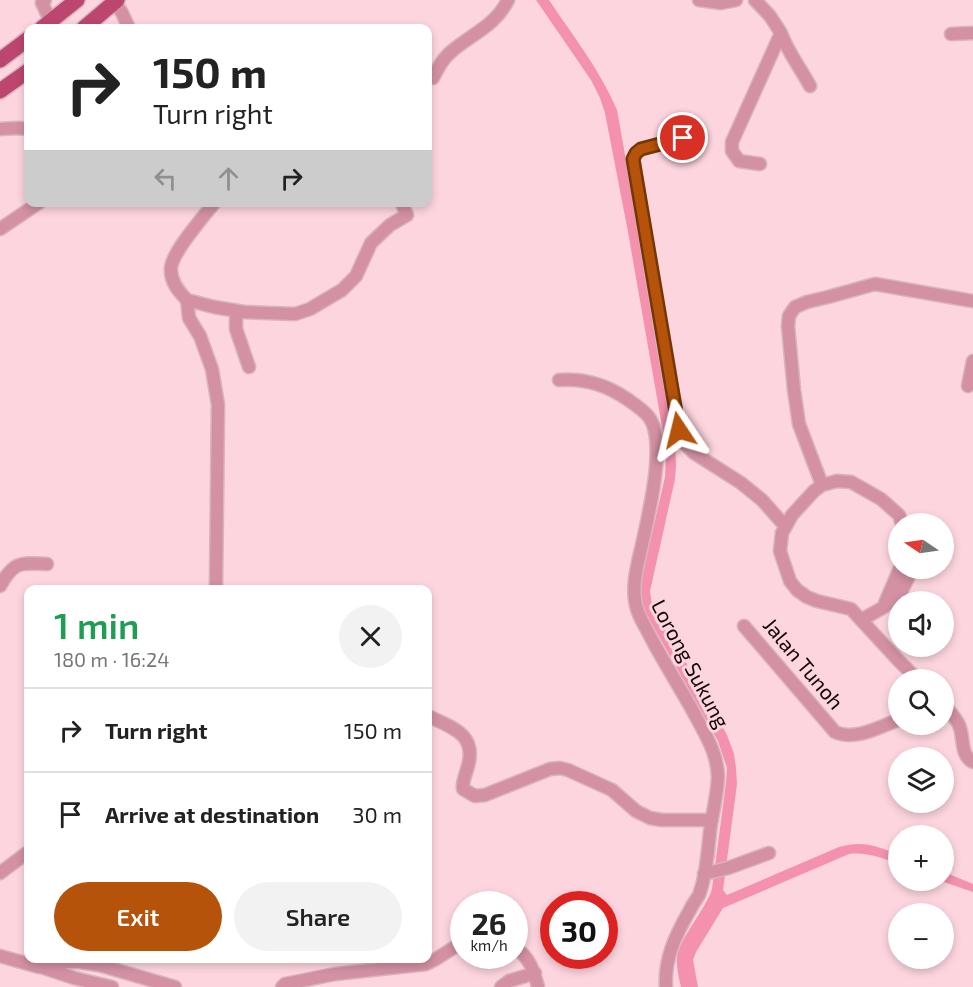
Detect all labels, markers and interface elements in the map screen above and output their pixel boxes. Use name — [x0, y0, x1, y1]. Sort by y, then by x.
text: 150 m — [153, 46, 267, 96]
icon: right — [54, 48, 132, 126]
text: Turn right — [153, 97, 273, 129]
pin — [657, 112, 708, 163]
icon: arrive — [666, 121, 699, 154]
icon: left — [149, 162, 182, 195]
icon: ahead — [212, 162, 245, 195]
icon: right — [275, 162, 308, 195]
position arrow — [647, 398, 711, 462]
north arrow — [888, 513, 954, 579]
map controls — [888, 513, 954, 969]
button: sound — [888, 591, 954, 657]
street label: Lorong Sukung — [647, 595, 736, 732]
text: 1 min — [54, 603, 139, 646]
button: close — [339, 605, 402, 668]
street label: Jalan Tunoh — [759, 612, 850, 714]
text: 180 m · 16:24 — [54, 647, 169, 671]
button: search — [888, 669, 954, 735]
icon: right — [54, 714, 87, 747]
text: Turn right — [105, 717, 207, 743]
text: 150 m — [344, 717, 402, 743]
button: layers — [888, 747, 954, 813]
icon: arrive — [54, 798, 87, 831]
text: Arrive at destination — [105, 801, 319, 827]
text: 30 m — [352, 801, 402, 827]
button: + — [888, 825, 954, 891]
button: Exit — [54, 882, 222, 951]
button: Share — [234, 882, 402, 951]
speed limit sign: 30 — [540, 891, 618, 969]
button: − — [888, 903, 954, 969]
text: 26 — [471, 905, 507, 941]
text: km/h — [470, 936, 508, 954]

